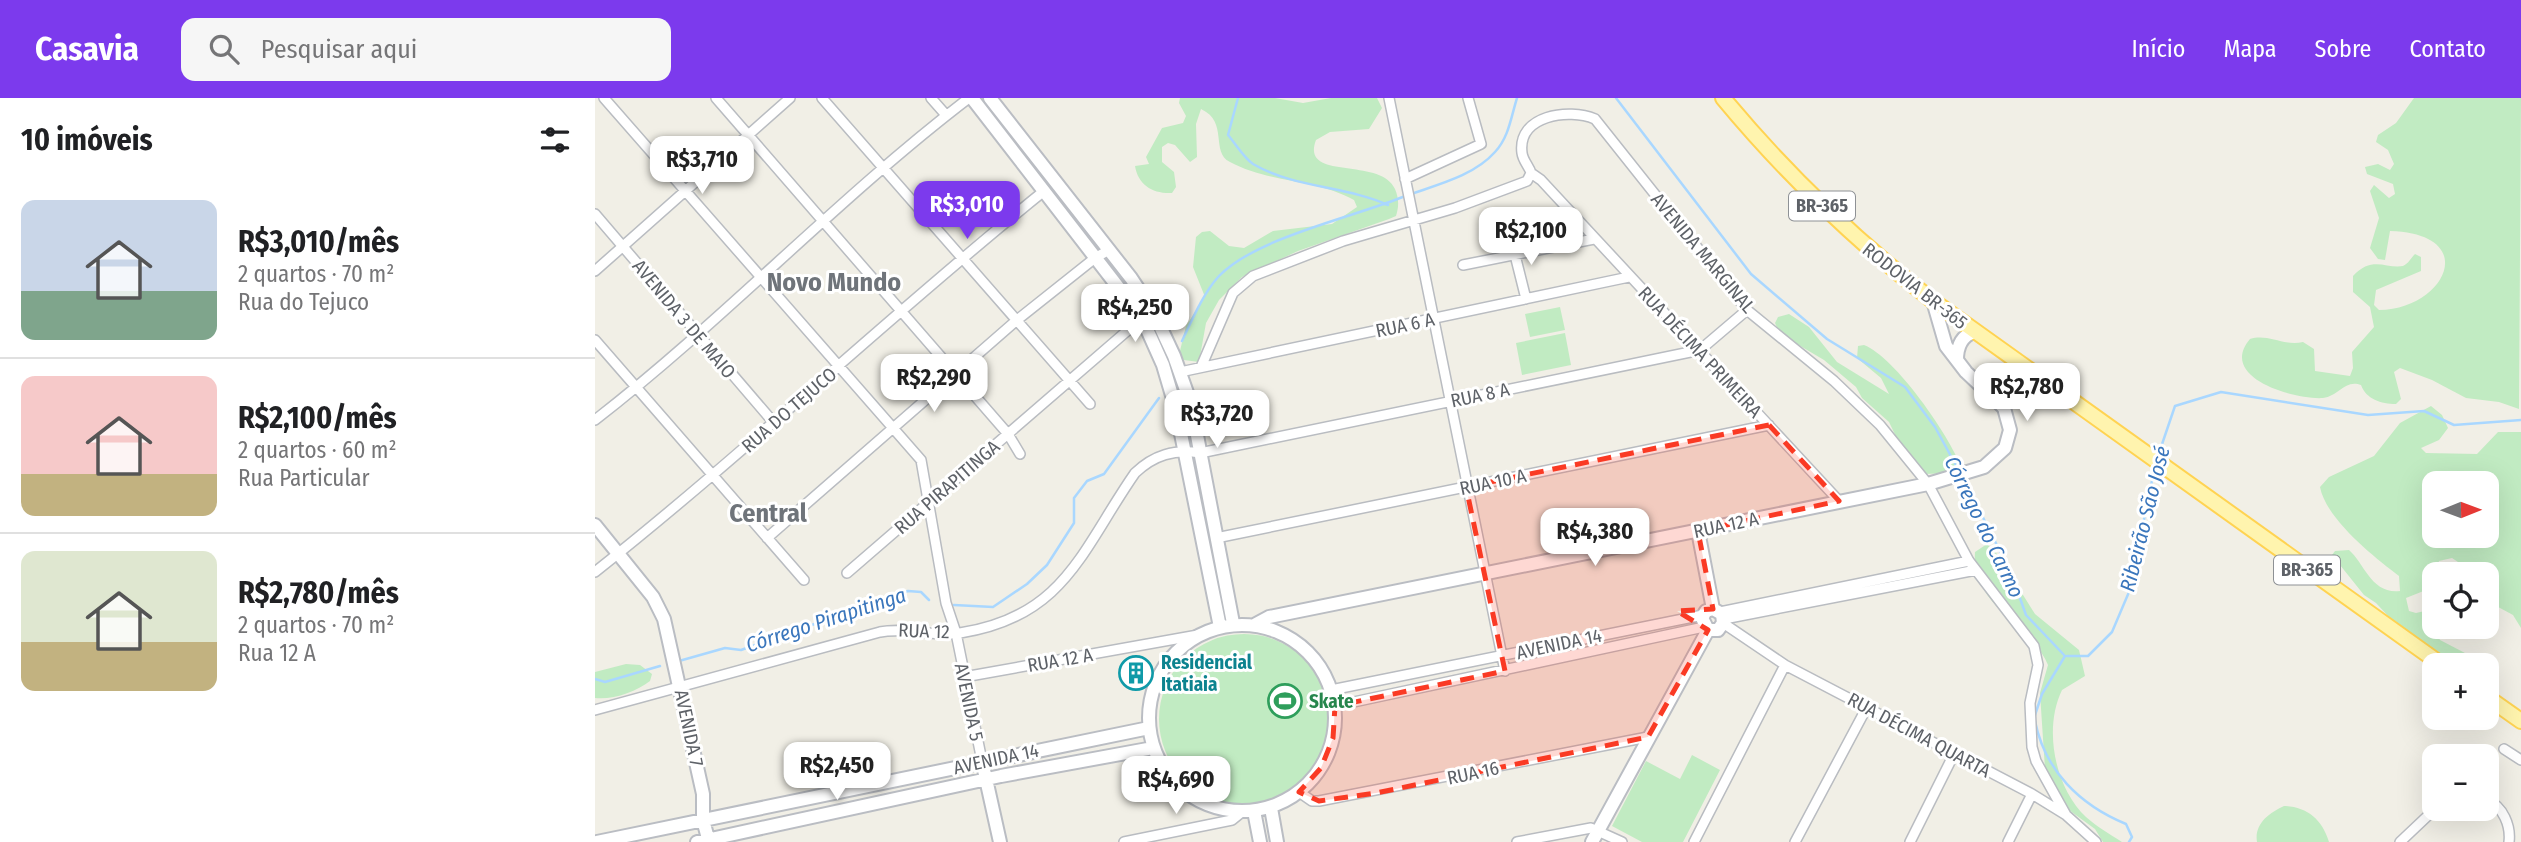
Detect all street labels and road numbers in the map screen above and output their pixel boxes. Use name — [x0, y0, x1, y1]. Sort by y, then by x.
street label: AVENIDA MARGINAL — [1646, 188, 1760, 318]
road number: BR-365 — [1789, 192, 1855, 220]
street label: RODOVIA BR-365 — [1858, 238, 1972, 334]
street label: AVENIDA 3 DE MAIO — [628, 255, 740, 383]
street label: RUA DÉCIMA PRIMEIRA — [1633, 282, 1767, 422]
street label: RUA 6 A — [1373, 308, 1437, 342]
street label: RUA DO TEJUCO — [737, 363, 841, 457]
street label: RUA 8 A — [1448, 378, 1512, 412]
street label: RUA PIRAPITINGA — [890, 435, 1004, 539]
street label: RUA 10 A — [1458, 464, 1528, 500]
street label: RUA 12 A — [1691, 507, 1761, 543]
road number: BR-365 — [2274, 556, 2340, 584]
street label: RUA 12 — [898, 619, 950, 643]
street label: AVENIDA 14 — [1514, 624, 1604, 664]
street label: RUA 12 A — [1026, 643, 1094, 677]
street label: AVENIDA 5 — [950, 661, 988, 743]
street label: AVENIDA 7 — [670, 688, 708, 769]
street label: RUA DÉCIMA QUARTA — [1844, 688, 1994, 782]
street label: AVENIDA 14 — [951, 739, 1041, 779]
street label: RUA 16 — [1445, 756, 1501, 790]

